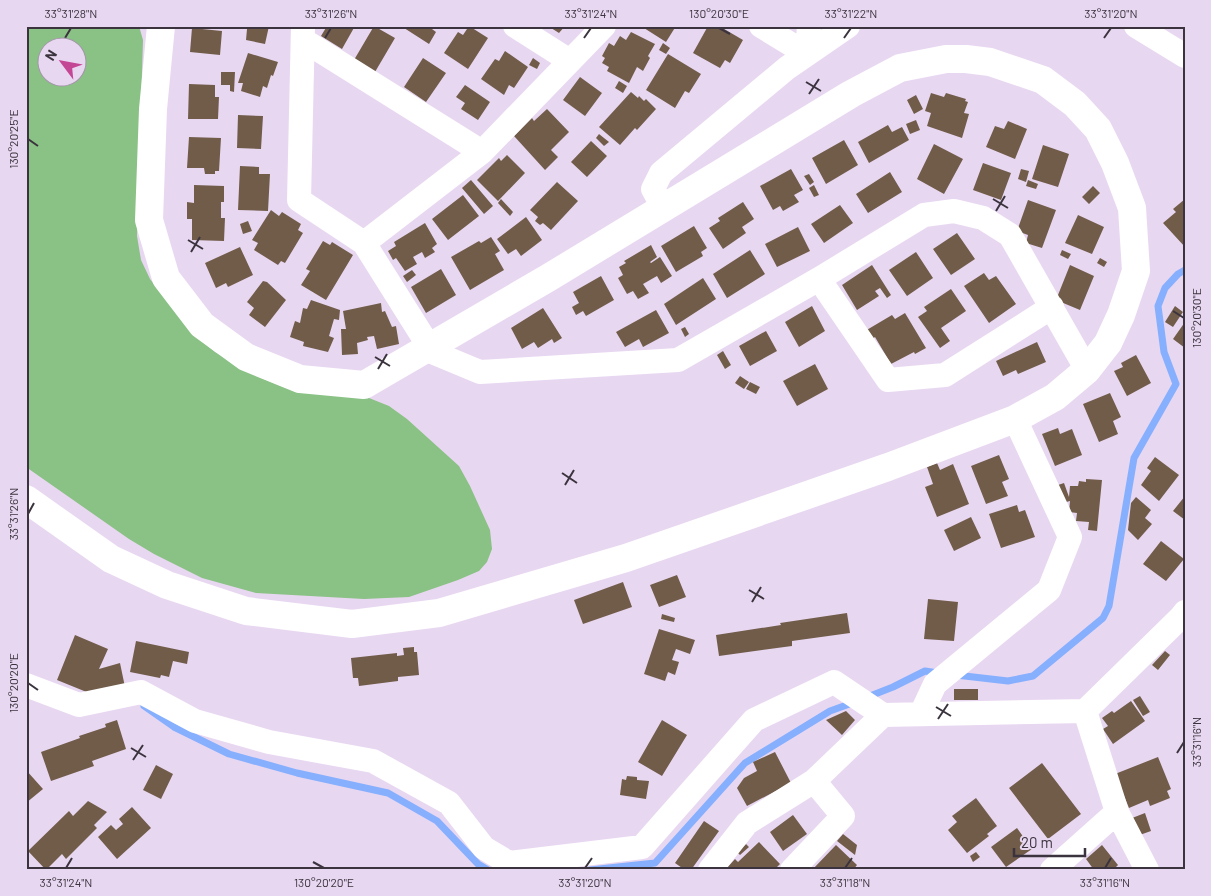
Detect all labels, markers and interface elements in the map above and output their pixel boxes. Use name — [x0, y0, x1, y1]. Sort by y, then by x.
text: 33°31'28"N — [45, 6, 97, 20]
text: 33°31'26"N — [305, 6, 357, 20]
text: 33°31'24"N — [565, 6, 617, 20]
text: 130°20'30"E — [689, 6, 749, 20]
text: 33°31'22"N — [825, 6, 877, 20]
text: 33°31'20"N — [1084, 6, 1138, 20]
north arrow — [38, 38, 88, 88]
text: N — [41, 46, 60, 63]
text: 130°20'25"E — [6, 109, 20, 169]
text: 130°20'30"E — [1189, 288, 1203, 348]
text: 33°31'26"N — [6, 488, 20, 540]
text: 130°20'20"E — [6, 653, 20, 713]
text: 33°31'16"N — [1189, 717, 1203, 767]
scale bar — [1014, 826, 1085, 858]
text: 20 m — [1021, 833, 1053, 851]
text: 33°31'24"N — [40, 875, 92, 889]
text: 130°20'20"E — [294, 875, 354, 889]
text: 33°31'20"N — [558, 875, 612, 889]
text: 33°31'18"N — [820, 875, 870, 889]
text: 33°31'16"N — [1080, 875, 1130, 889]

